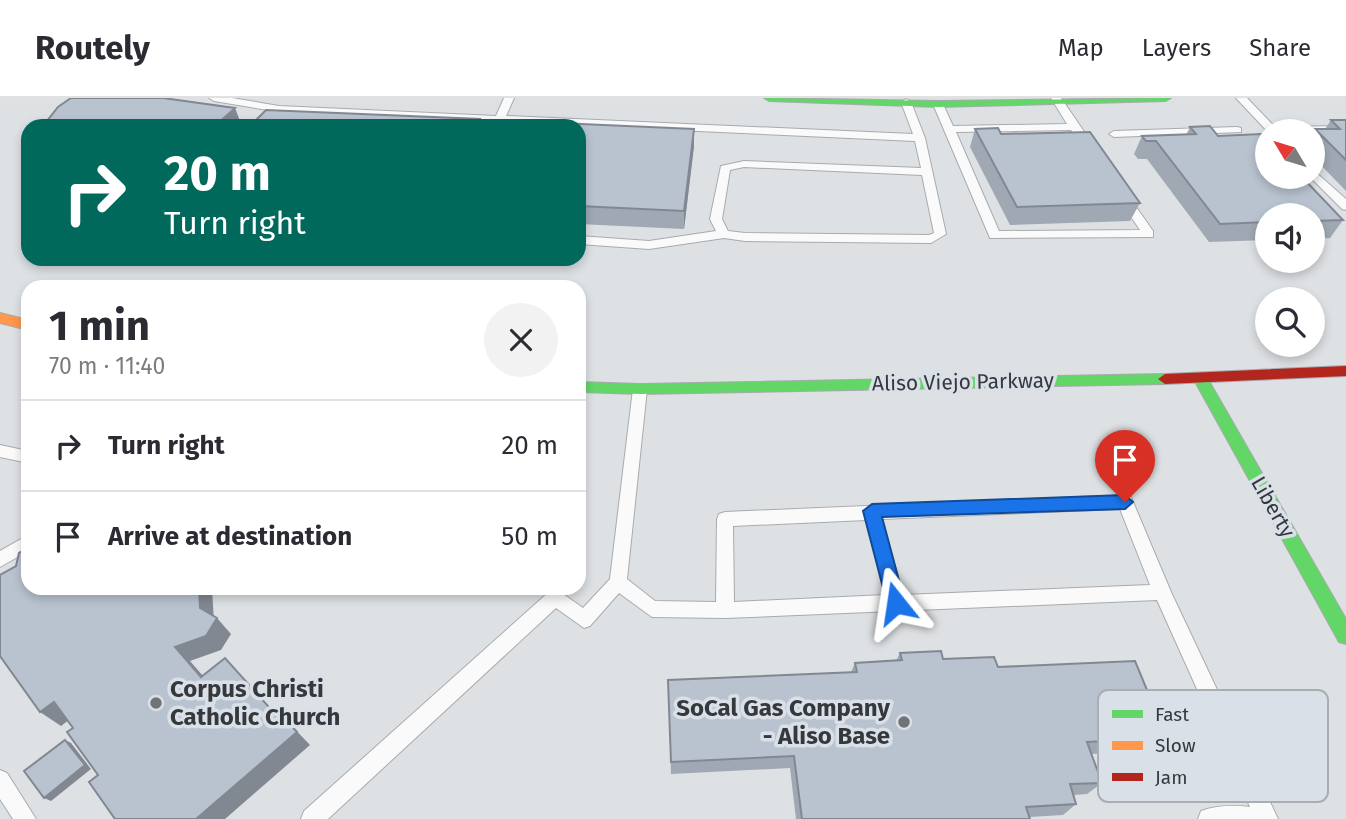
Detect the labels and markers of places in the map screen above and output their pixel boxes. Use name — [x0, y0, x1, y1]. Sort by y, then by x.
pin — [1095, 430, 1155, 502]
place label: Corpus Christi Catholic Church — [170, 675, 340, 731]
place label: SoCal Gas Company - Aliso Base — [676, 694, 891, 750]
marker: Corpus Christi Catholic Church — [148, 695, 164, 711]
marker: SoCal Gas Company - Aliso Base — [896, 714, 912, 730]

